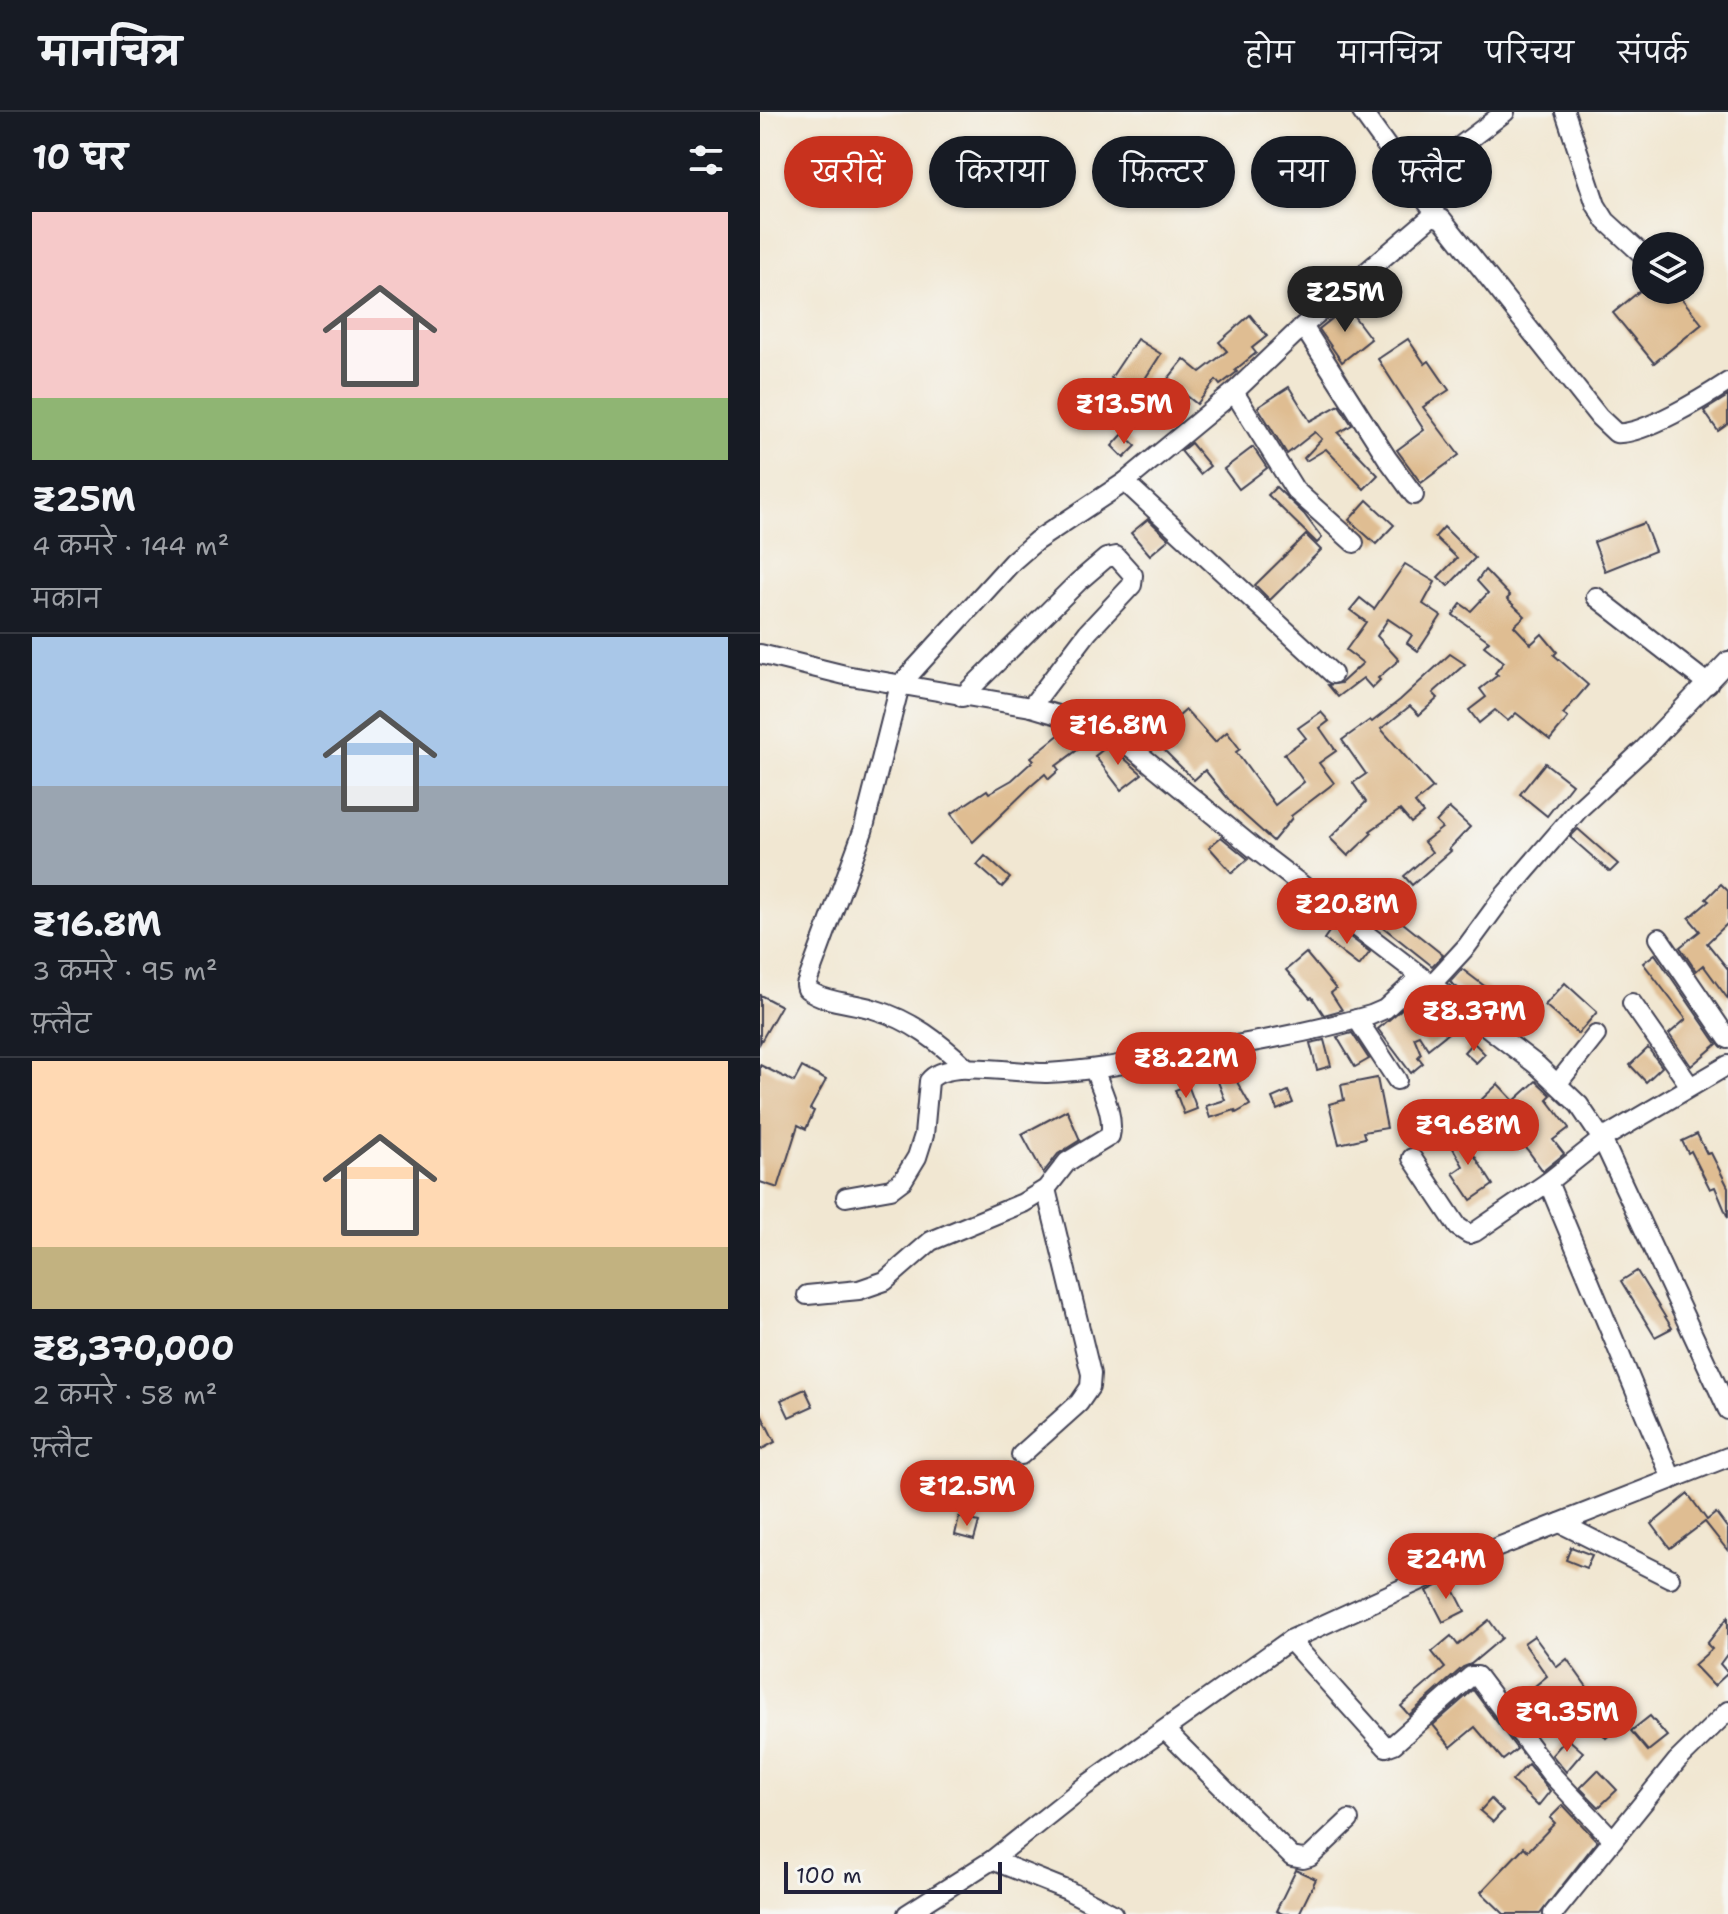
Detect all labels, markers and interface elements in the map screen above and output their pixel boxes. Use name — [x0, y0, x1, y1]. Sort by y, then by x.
text: मानचित्र — [40, 26, 181, 77]
text: होम — [1245, 34, 1294, 72]
text: मानचित्र — [1338, 34, 1441, 72]
text: परिचय — [1485, 34, 1574, 72]
text: संपर्क — [1618, 34, 1688, 72]
text: 10 घर — [32, 134, 127, 180]
chip: खरीदें — [784, 136, 913, 208]
chip: किराया — [929, 136, 1076, 208]
chip: फ़िल्टर — [1092, 136, 1235, 208]
chip: नया — [1251, 136, 1356, 208]
chip: फ़्लैट — [1372, 136, 1492, 208]
icon: filters — [684, 138, 728, 182]
map controls — [1632, 232, 1704, 304]
button: layers — [1632, 232, 1704, 304]
icon: home — [308, 264, 452, 408]
pin: ₹25M — [1298, 266, 1392, 334]
text: ₹25M — [1305, 274, 1385, 309]
pin: ₹13.5M — [1059, 378, 1189, 446]
text: ₹13.5M — [1075, 386, 1173, 421]
text: ₹25M — [32, 476, 136, 522]
text: 4 कमरे · 144 m² — [32, 528, 229, 563]
text: मकान — [32, 581, 101, 616]
icon: home — [308, 689, 452, 833]
pin: ₹16.8M — [1053, 699, 1183, 767]
text: ₹16.8M — [1069, 707, 1167, 742]
pin: ₹20.8M — [1282, 878, 1412, 946]
text: ₹20.8M — [1295, 886, 1399, 921]
text: ₹16.8M — [32, 901, 161, 947]
text: 3 कमरे · 95 m² — [32, 953, 218, 988]
pin: ₹8.37M — [1409, 985, 1539, 1053]
text: ₹8.37M — [1422, 993, 1526, 1028]
text: फ़्लैट — [32, 1006, 91, 1041]
pin: ₹8.22M — [1121, 1032, 1251, 1100]
text: ₹8.22M — [1133, 1040, 1239, 1075]
pin: ₹9.68M — [1403, 1099, 1533, 1167]
text: ₹9.68M — [1415, 1107, 1521, 1142]
icon: home — [308, 1113, 452, 1257]
text: ₹8,370,000 — [32, 1325, 235, 1371]
text: 2 कमरे · 58 m² — [32, 1377, 218, 1412]
text: फ़्लैट — [32, 1430, 91, 1465]
pin: ₹12.5M — [902, 1460, 1032, 1528]
text: ₹12.5M — [918, 1468, 1016, 1503]
pin: ₹24M — [1399, 1533, 1493, 1601]
text: ₹24M — [1406, 1541, 1486, 1576]
pin: ₹9.35M — [1502, 1686, 1632, 1754]
text: ₹9.35M — [1515, 1694, 1619, 1729]
scale bar — [784, 1858, 1002, 1894]
text: 100 m — [796, 1861, 862, 1890]

